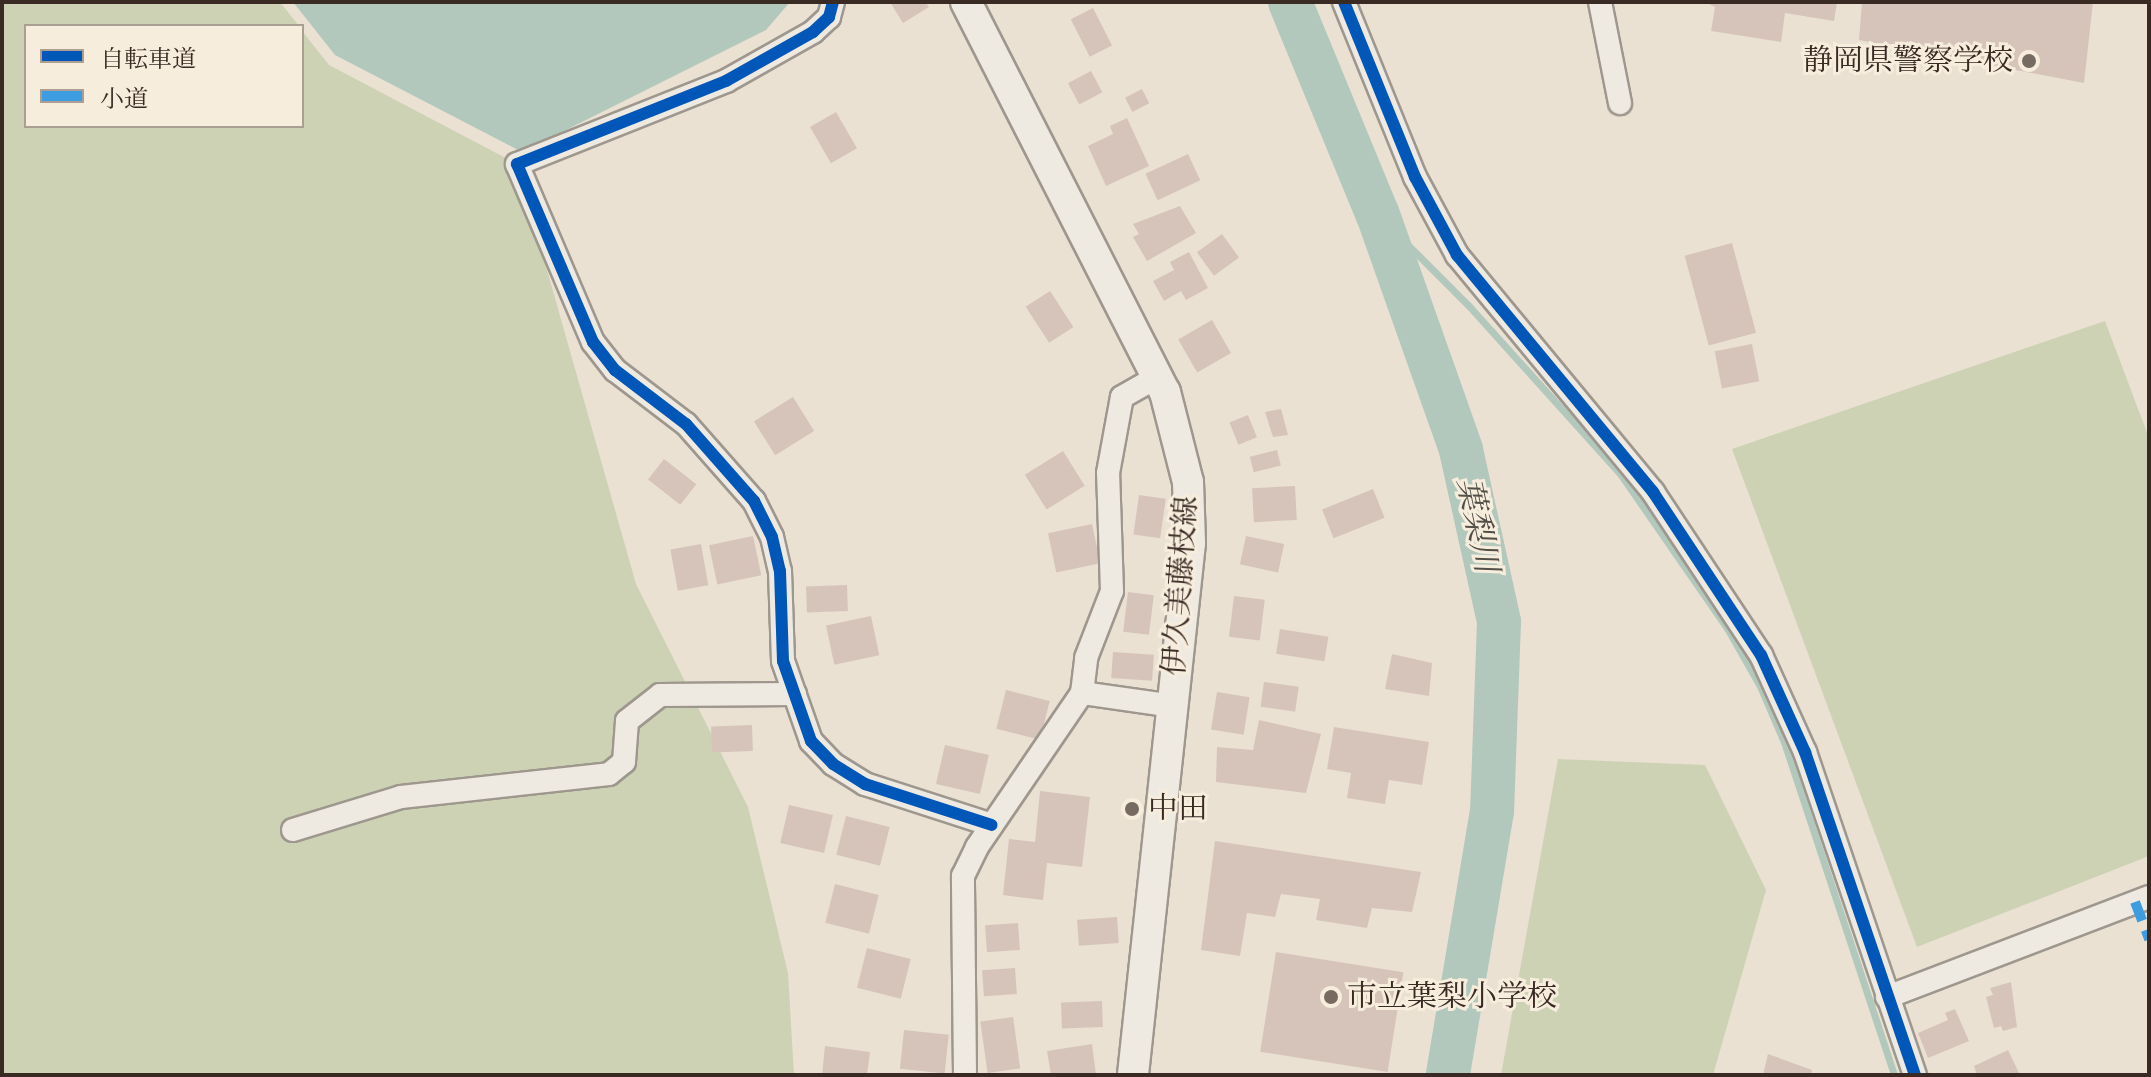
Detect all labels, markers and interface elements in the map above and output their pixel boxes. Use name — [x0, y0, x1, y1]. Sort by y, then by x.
legend — [24, 24, 304, 128]
place label: 静岡県警察学校 — [1803, 43, 2013, 79]
text: 自転車道 — [100, 45, 196, 73]
marker: 静岡県警察学校 — [2020, 52, 2038, 70]
text: 小道 — [100, 85, 148, 113]
water label: 葉梨川 — [1448, 474, 1506, 576]
street label: 伊久美藤枝線 — [1157, 495, 1205, 677]
place label: 中田 — [1148, 791, 1208, 827]
marker: 中田 — [1123, 800, 1141, 818]
place label: 市立葉梨小学校 — [1347, 979, 1557, 1015]
marker: 市立葉梨小学校 — [1322, 988, 1340, 1006]

